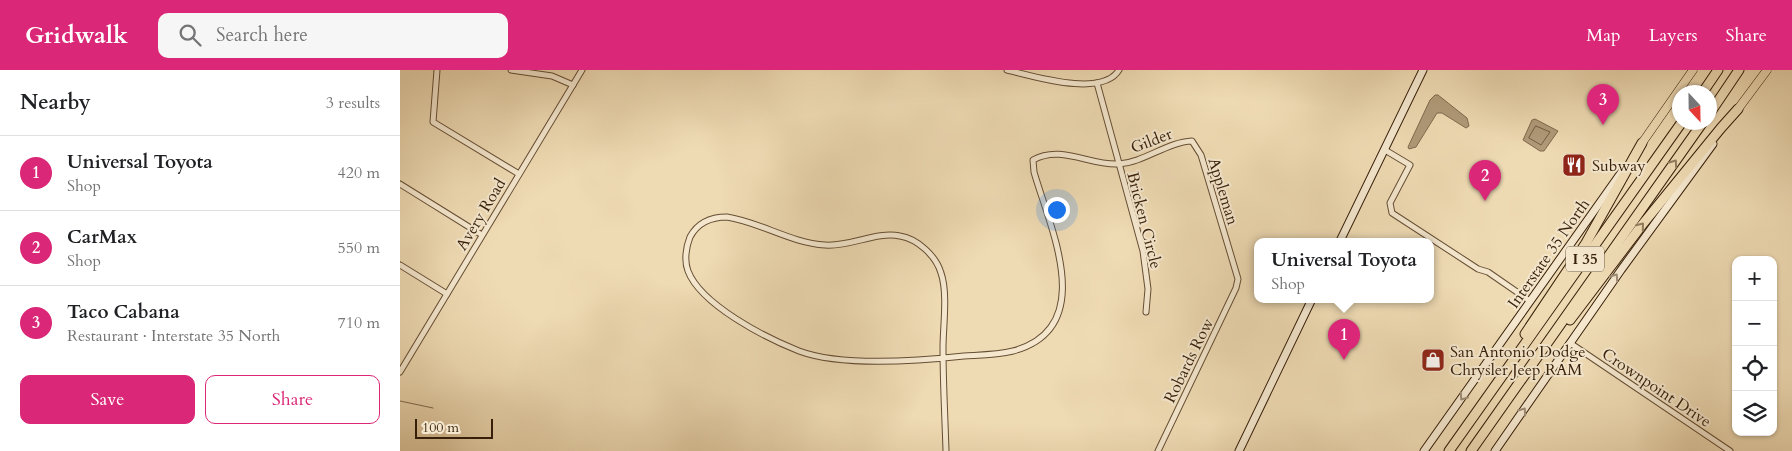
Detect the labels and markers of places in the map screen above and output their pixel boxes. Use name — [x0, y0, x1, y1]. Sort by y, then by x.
pin: 3 — [1587, 84, 1619, 125]
restaurant icon: Subway — [1561, 152, 1587, 178]
place label: Subway — [1592, 155, 1646, 177]
pin: 2 — [1469, 160, 1501, 201]
pin: 1 — [1328, 319, 1360, 360]
place label: San Antonio Dodge Chrysler Jeep RAM — [1450, 341, 1585, 381]
shop icon: San Antonio Dodge Chrysler Jeep RAM — [1420, 347, 1446, 373]

